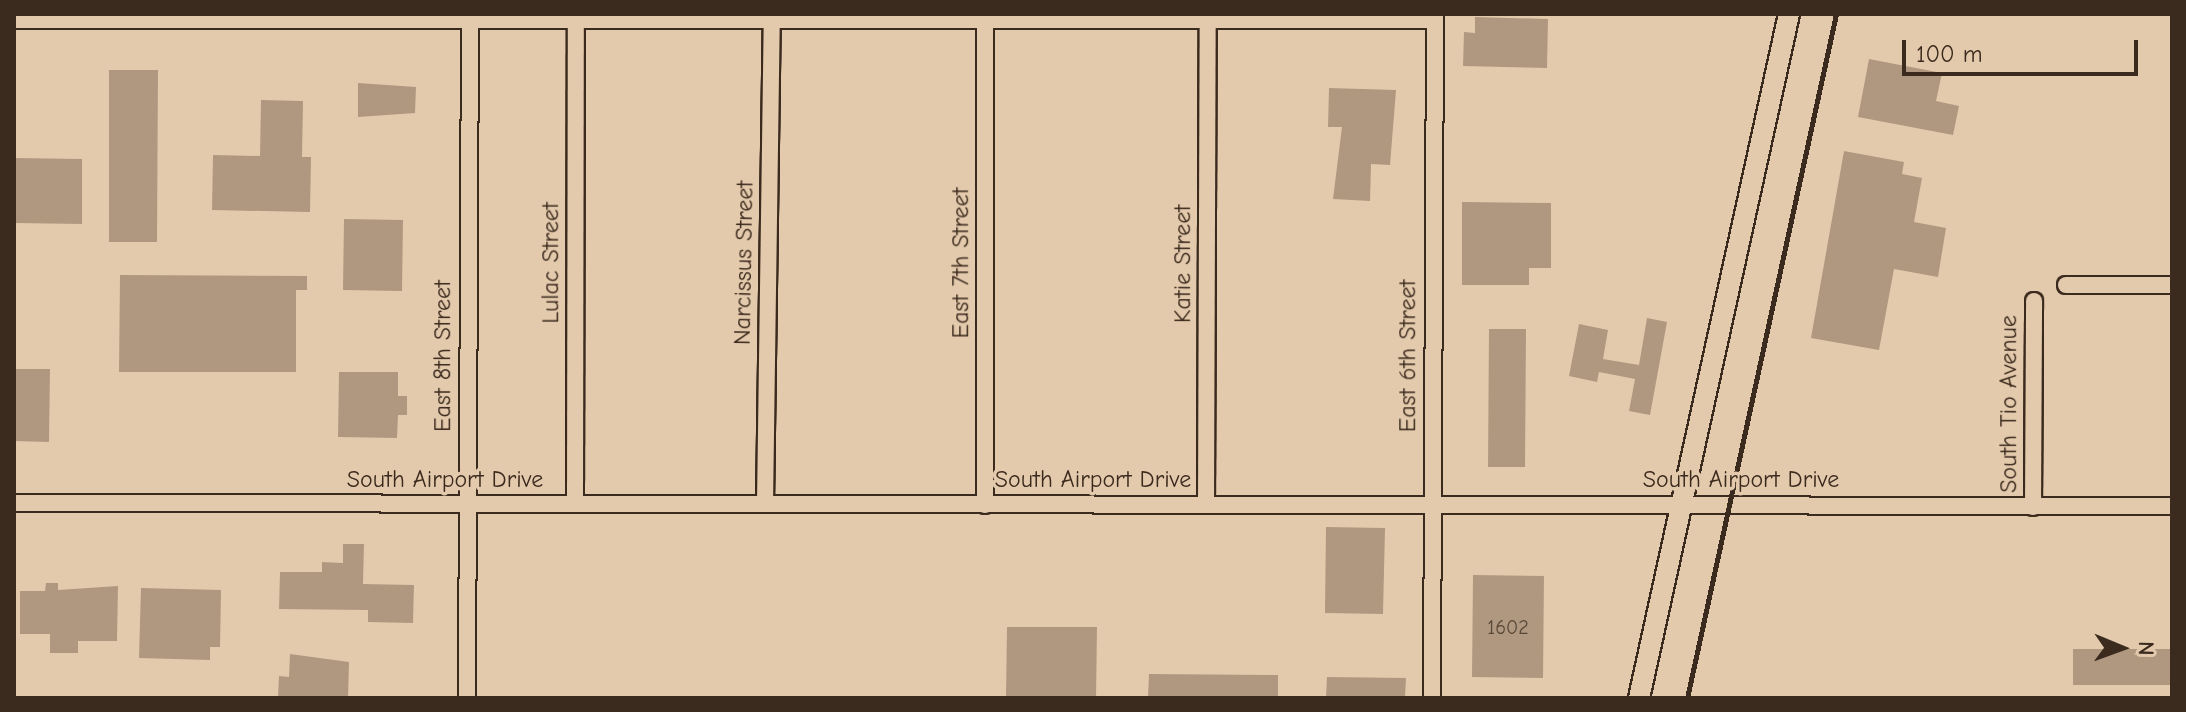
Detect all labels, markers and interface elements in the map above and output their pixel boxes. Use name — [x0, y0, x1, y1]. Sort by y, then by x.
scale bar — [1906, 24, 2142, 74]
text: 100 m — [1916, 40, 1983, 68]
street label: Narcissus Street — [728, 181, 760, 345]
street label: East 7th Street — [947, 188, 975, 338]
street label: Lulac Street — [537, 202, 565, 324]
street label: Katie Street — [1169, 205, 1197, 323]
street label: East 8th Street — [429, 280, 457, 432]
street label: East 6th Street — [1394, 280, 1422, 432]
street label: South Tio Avenue — [1995, 315, 2023, 493]
street label: South Airport Drive — [347, 466, 543, 494]
street label: South Airport Drive — [995, 466, 1191, 494]
street label: South Airport Drive — [1643, 466, 1839, 494]
north arrow — [2082, 608, 2162, 688]
house number: 1602 — [1487, 615, 1529, 639]
text: N — [2133, 641, 2159, 656]

